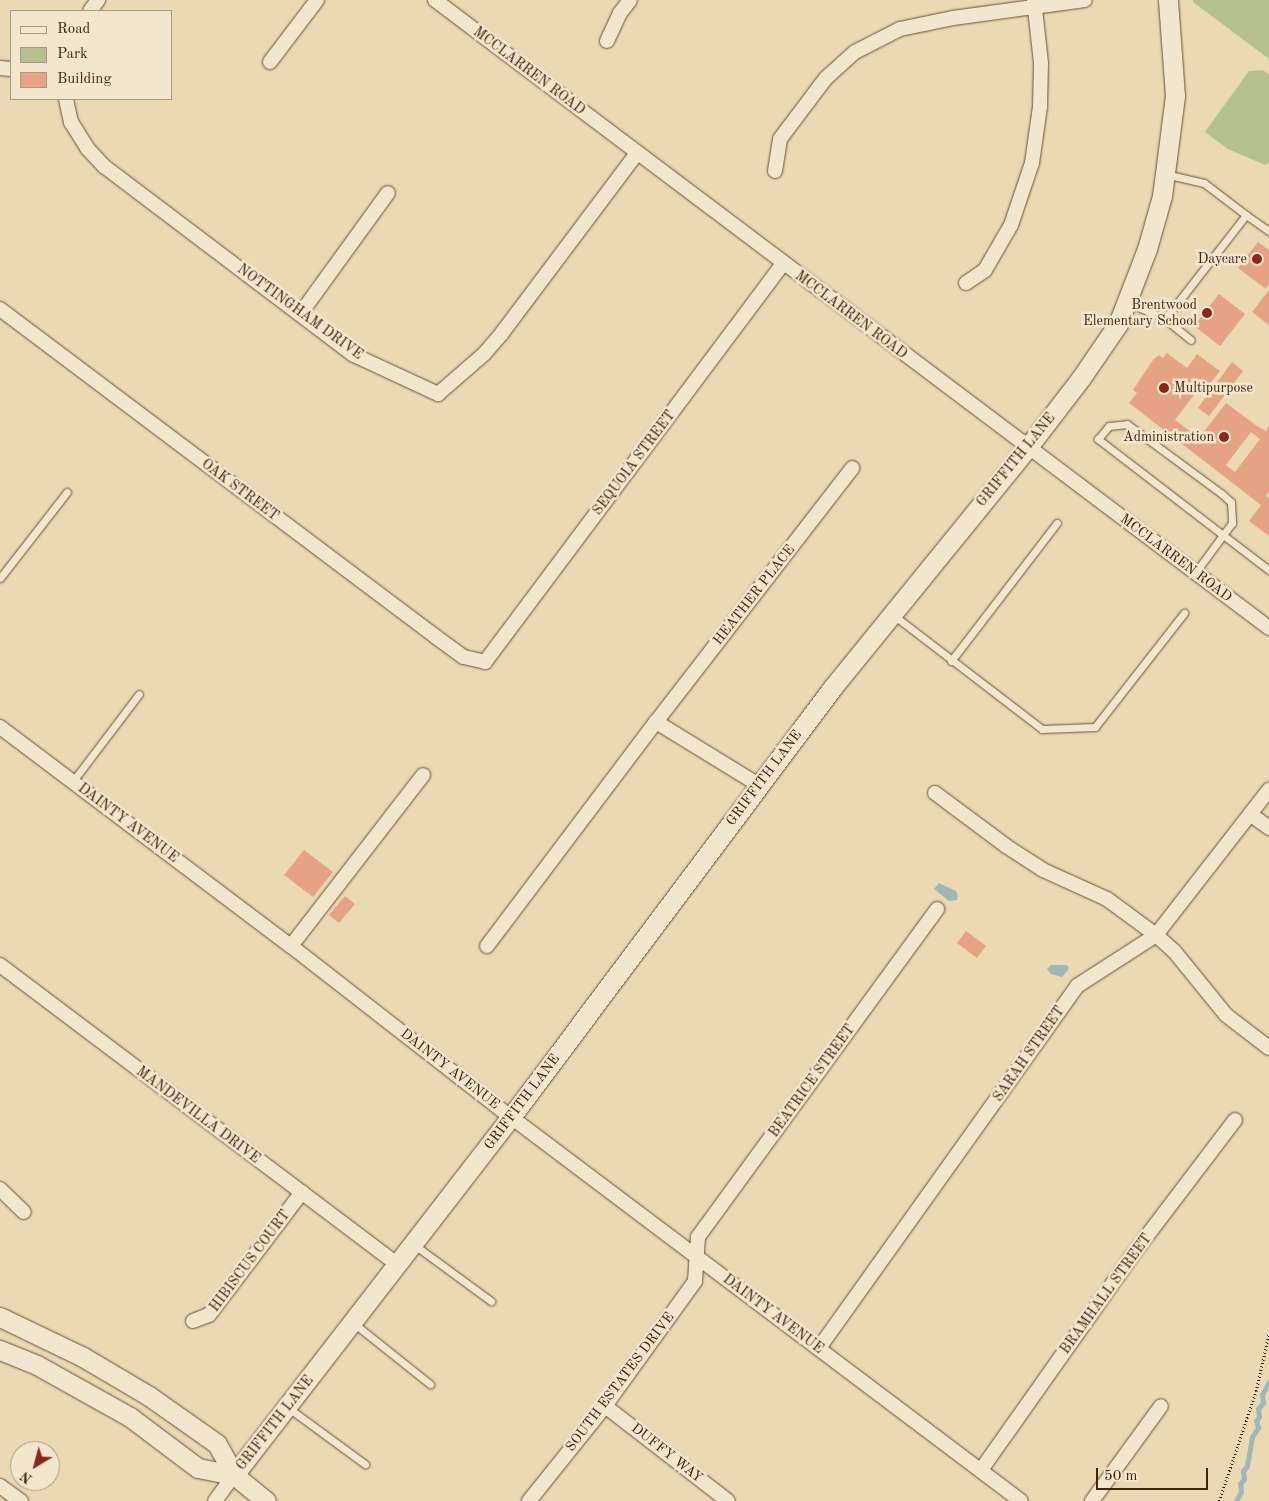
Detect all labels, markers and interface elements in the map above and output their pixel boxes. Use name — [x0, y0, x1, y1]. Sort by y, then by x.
legend — [10, 10, 172, 100]
text: Road — [57, 22, 90, 37]
street label: MCCLARREN ROAD — [470, 23, 588, 119]
text: Park — [57, 47, 88, 62]
text: Building — [57, 72, 112, 87]
place label: Daycare — [1197, 251, 1247, 267]
marker: Daycare — [1251, 253, 1263, 265]
street label: NOTTINGHAM DRIVE — [234, 261, 366, 363]
street label: MCCLARREN ROAD — [792, 267, 910, 363]
place label: Brentwood Elementary School — [1083, 297, 1197, 330]
marker: Brentwood Elementary School — [1201, 307, 1213, 319]
place label: Multipurpose — [1174, 380, 1253, 396]
marker: Multipurpose — [1158, 382, 1170, 394]
street label: SEQUOIA STREET — [589, 407, 679, 519]
street label: GRIFFITH LANE — [973, 410, 1059, 510]
place label: Administration — [1123, 429, 1214, 445]
marker: Administration — [1218, 431, 1230, 443]
street label: OAK STREET — [198, 456, 282, 524]
street label: MCCLARREN ROAD — [1117, 510, 1235, 606]
street label: HEATHER PLACE — [710, 541, 798, 649]
street label: GRIFFITH LANE — [723, 727, 805, 829]
street label: DAINTY AVENUE — [74, 780, 182, 866]
street label: SARAH STREET — [990, 1003, 1068, 1105]
street label: BEATRICE STREET — [765, 1021, 859, 1141]
street label: DAINTY AVENUE — [397, 1025, 503, 1113]
street label: GRIFFITH LANE — [481, 1051, 563, 1153]
street label: MANDEVILLA DRIVE — [133, 1063, 263, 1167]
street label: HIBISCUS COURT — [206, 1207, 294, 1315]
street label: BRAMHALL STREET — [1057, 1231, 1155, 1357]
street label: DAINTY AVENUE — [719, 1271, 827, 1357]
street label: SOUTH ESTATES DRIVE — [562, 1309, 678, 1455]
street label: GRIFFITH LANE — [233, 1372, 317, 1474]
street label: DUFFY WAY — [628, 1420, 706, 1486]
north arrow — [10, 1441, 60, 1491]
scale bar — [1099, 1458, 1212, 1490]
text: N — [18, 1468, 35, 1486]
text: 50 m — [1104, 1469, 1138, 1484]

